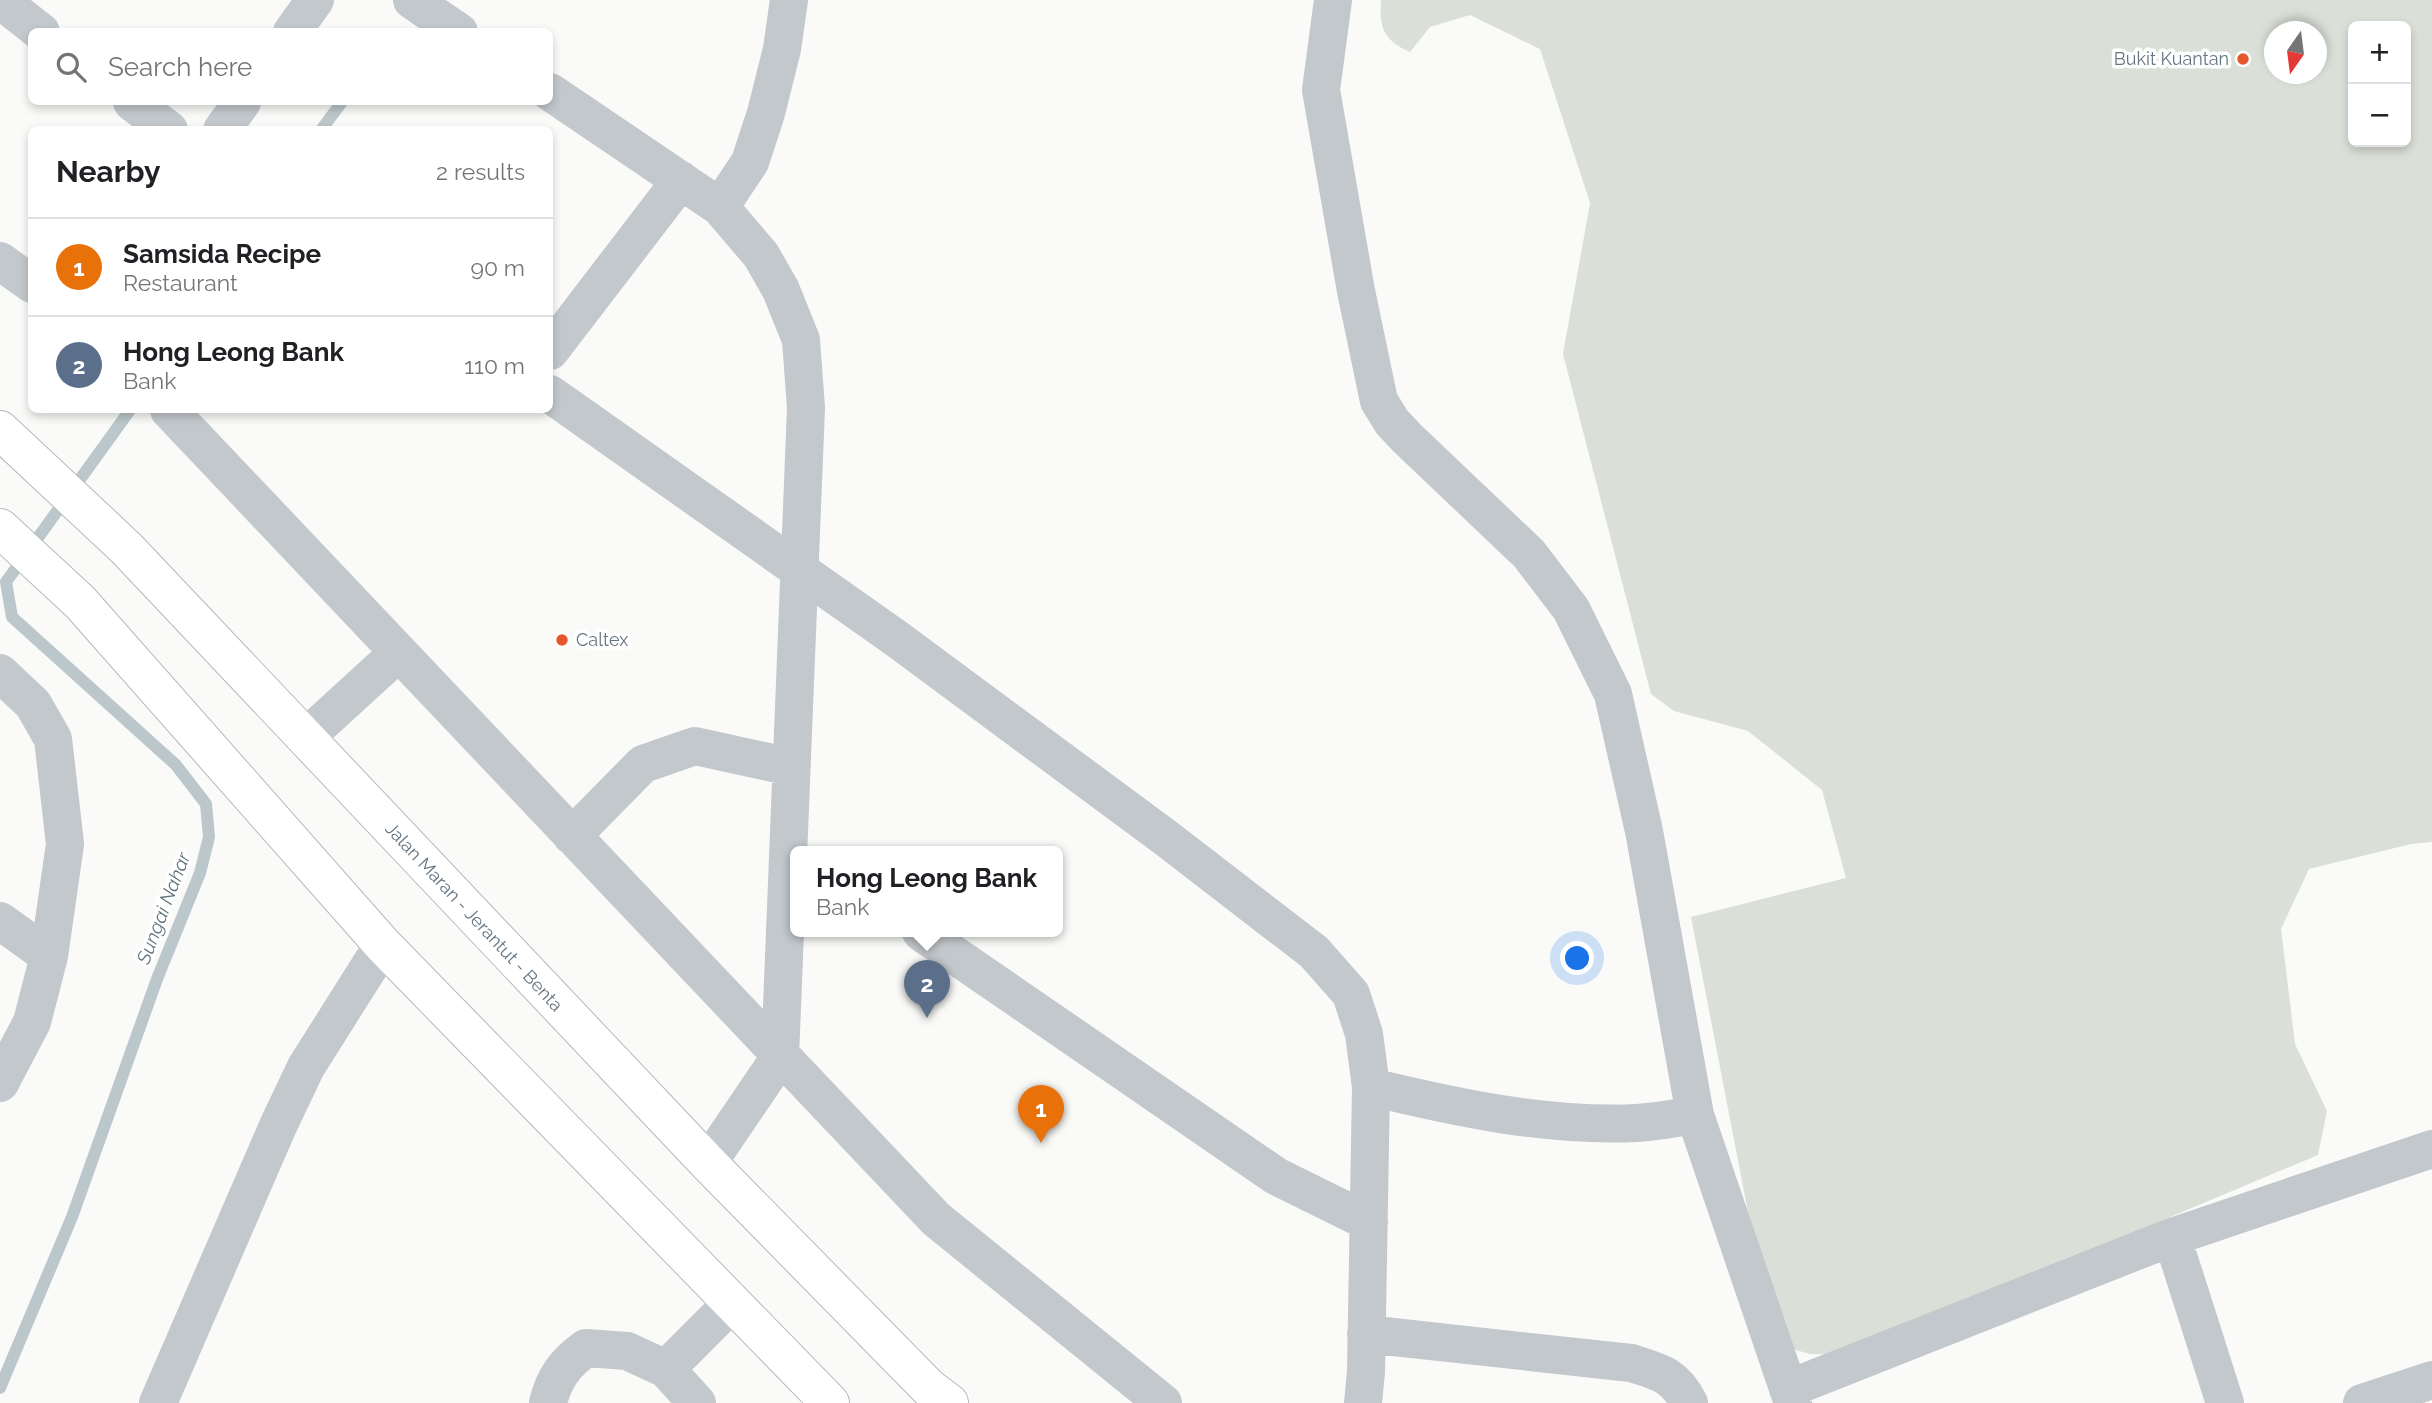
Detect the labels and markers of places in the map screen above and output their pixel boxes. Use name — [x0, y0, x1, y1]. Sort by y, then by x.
place label: Bukit Kuantan — [2114, 48, 2229, 69]
marker: Bukit Kuantan — [2235, 51, 2251, 67]
place label: Caltex — [576, 629, 628, 650]
marker: Caltex — [554, 632, 570, 648]
pin: 2 — [904, 960, 950, 1018]
pin: 1 — [1018, 1085, 1064, 1143]

